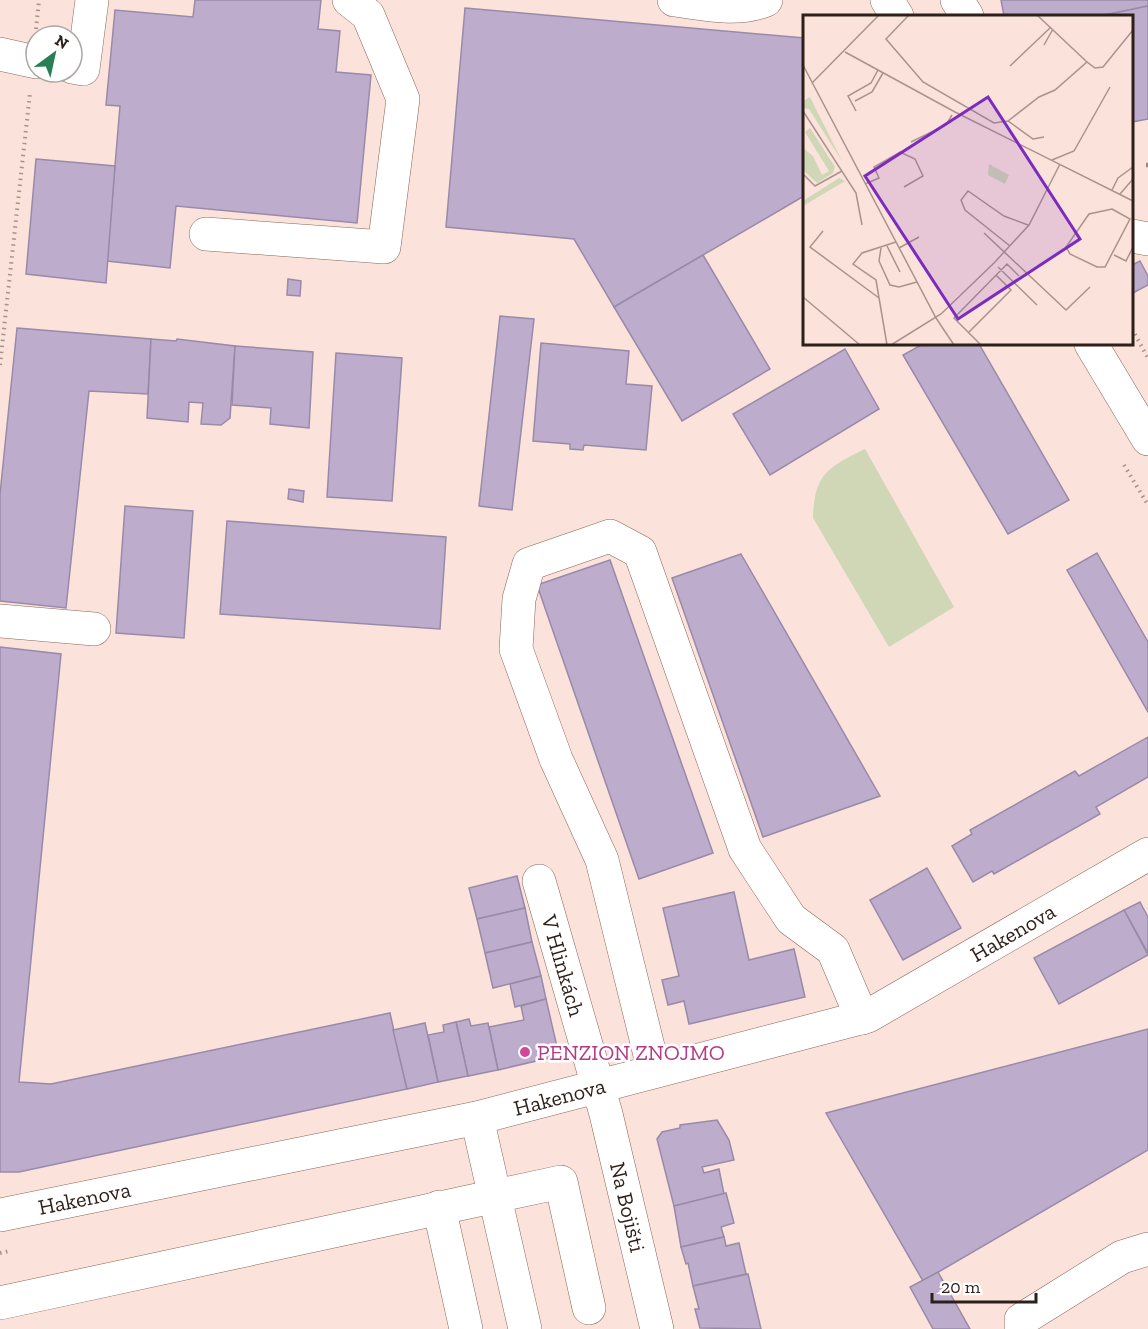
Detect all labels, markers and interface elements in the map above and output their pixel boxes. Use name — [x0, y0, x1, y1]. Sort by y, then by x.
inset map — [803, 15, 1133, 345]
north arrow — [24, 24, 84, 84]
text: N — [52, 31, 72, 53]
street label: Hakenova — [965, 897, 1060, 967]
street label: V Hlinkách — [536, 911, 591, 1020]
place label: PENZION ZNOJMO — [537, 1039, 725, 1066]
marker: PENZION ZNOJMO — [518, 1045, 532, 1059]
street label: Hakenova — [511, 1071, 609, 1121]
street label: Na Bojišti — [604, 1159, 652, 1255]
street label: Hakenova — [36, 1175, 133, 1220]
scale bar — [932, 1266, 1036, 1304]
text: 20 m — [941, 1276, 981, 1298]

